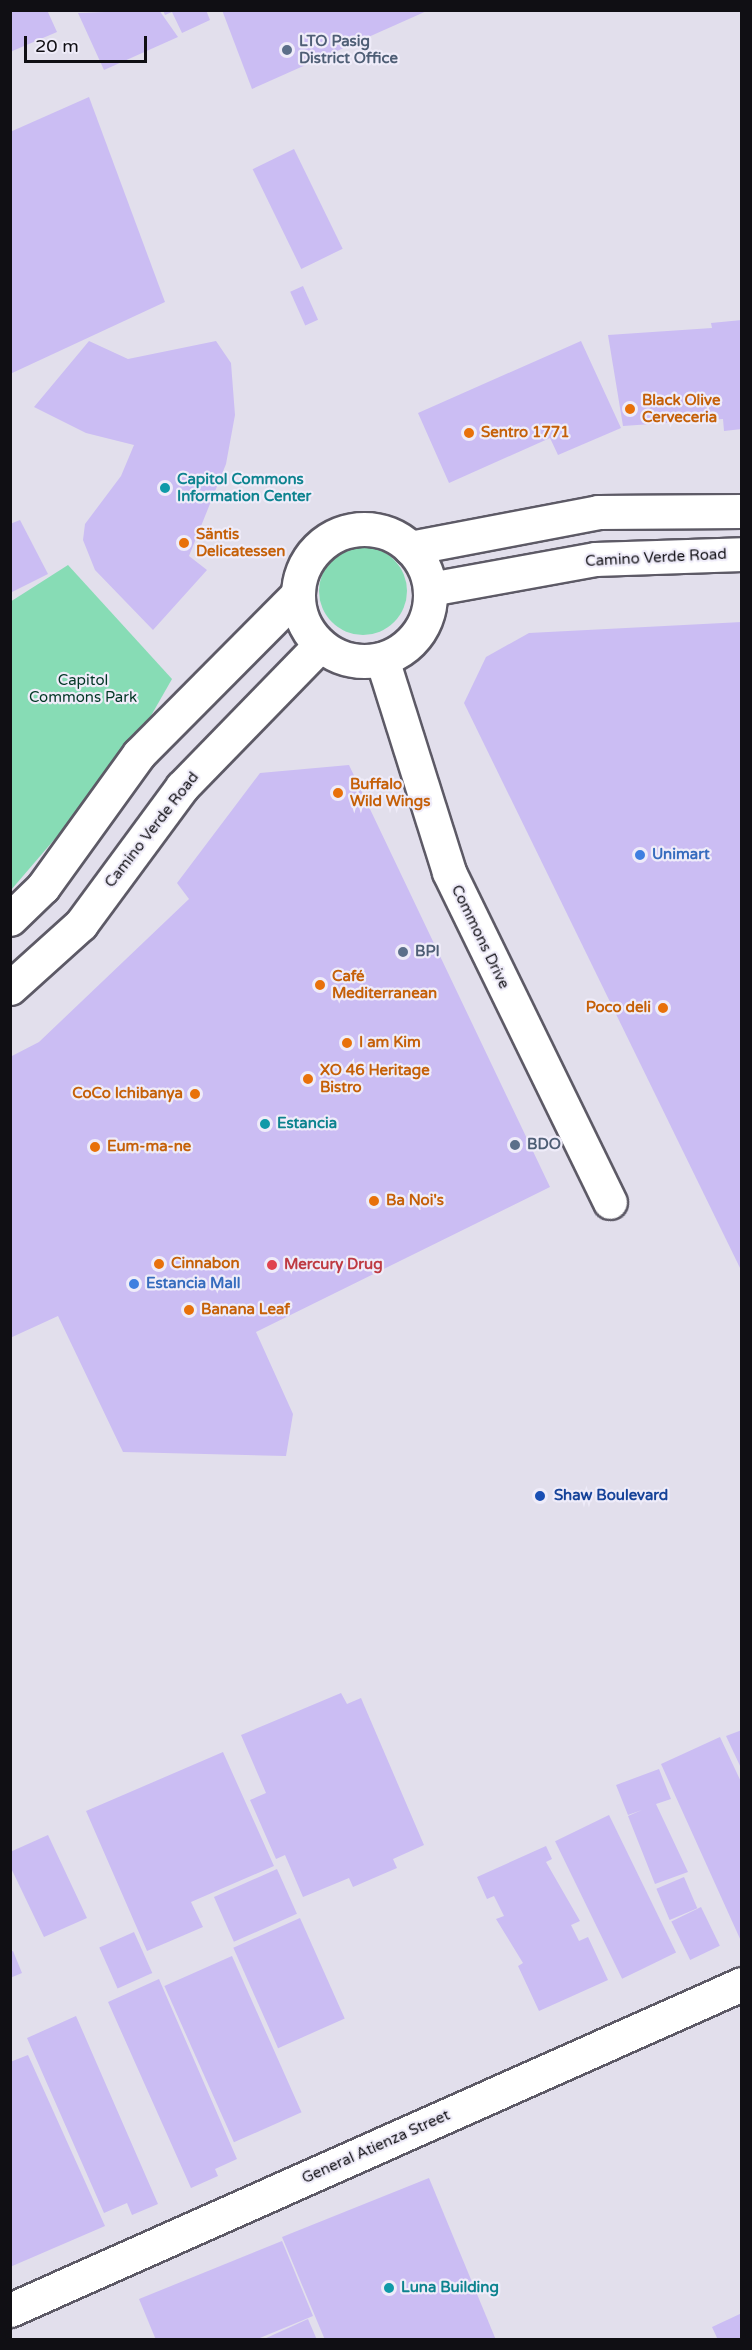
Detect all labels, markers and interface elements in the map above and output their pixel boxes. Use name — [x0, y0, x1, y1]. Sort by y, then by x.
scale bar — [27, 24, 150, 62]
place label: LTO Pasig District Office — [299, 32, 398, 67]
text: 20 m — [35, 35, 79, 57]
marker: LTO Pasig District Office — [280, 43, 294, 57]
place label: Black Olive Cerveceria — [642, 391, 720, 426]
marker: Black Olive Cerveceria — [623, 402, 637, 416]
place label: Sentro 1771 — [481, 424, 570, 442]
marker: Sentro 1771 — [462, 426, 476, 440]
place label: Capitol Commons Information Center — [177, 470, 311, 505]
marker: Capitol Commons Information Center — [158, 481, 172, 495]
place label: Säntis Delicatessen — [196, 525, 285, 560]
marker: Säntis Delicatessen — [177, 536, 191, 550]
street label: Camino Verde Road — [585, 545, 727, 571]
park label: Capitol Commons Park — [29, 671, 137, 706]
street label: Camino Verde Road — [101, 769, 203, 891]
place label: Buffalo Wild Wings — [350, 775, 430, 810]
marker: Buffalo Wild Wings — [331, 786, 345, 800]
place label: Unimart — [652, 846, 710, 864]
marker: Unimart — [633, 848, 647, 862]
street label: Commons Drive — [447, 882, 513, 992]
place label: BPI — [415, 943, 440, 961]
marker: BPI — [396, 945, 410, 959]
place label: Café Mediterranean — [332, 967, 437, 1002]
marker: Café Mediterranean — [313, 978, 327, 992]
place label: Poco deli — [586, 999, 651, 1017]
marker: Poco deli — [656, 1001, 670, 1015]
place label: I am Kim — [359, 1034, 421, 1052]
marker: I am Kim — [340, 1036, 354, 1050]
place label: XO 46 Heritage Bistro — [320, 1061, 430, 1096]
marker: XO 46 Heritage Bistro — [301, 1072, 315, 1086]
place label: CoCo Ichibanya — [72, 1085, 183, 1103]
marker: CoCo Ichibanya — [188, 1087, 202, 1101]
place label: Estancia — [277, 1115, 337, 1133]
marker: Estancia — [258, 1117, 272, 1131]
place label: BDO — [527, 1136, 561, 1154]
place label: Eum-ma-ne — [107, 1138, 191, 1156]
marker: BDO — [508, 1138, 522, 1152]
marker: Eum-ma-ne — [88, 1140, 102, 1154]
place label: Ba Noi's — [386, 1192, 444, 1210]
marker: Ba Noi's — [367, 1194, 381, 1208]
place label: Cinnabon — [171, 1255, 240, 1273]
place label: Mercury Drug — [284, 1256, 383, 1274]
marker: Cinnabon — [152, 1257, 166, 1271]
marker: Mercury Drug — [265, 1258, 279, 1272]
place label: Estancia Mall — [146, 1275, 240, 1293]
marker: Estancia Mall — [127, 1277, 141, 1291]
place label: Banana Leaf — [201, 1301, 290, 1319]
marker: Banana Leaf — [182, 1303, 196, 1317]
marker: Shaw Boulevard — [531, 1487, 549, 1505]
place label: Shaw Boulevard — [554, 1487, 668, 1505]
street label: General Atienza Street — [299, 2106, 453, 2188]
place label: Luna Building — [401, 2279, 499, 2297]
marker: Luna Building — [382, 2281, 396, 2295]

